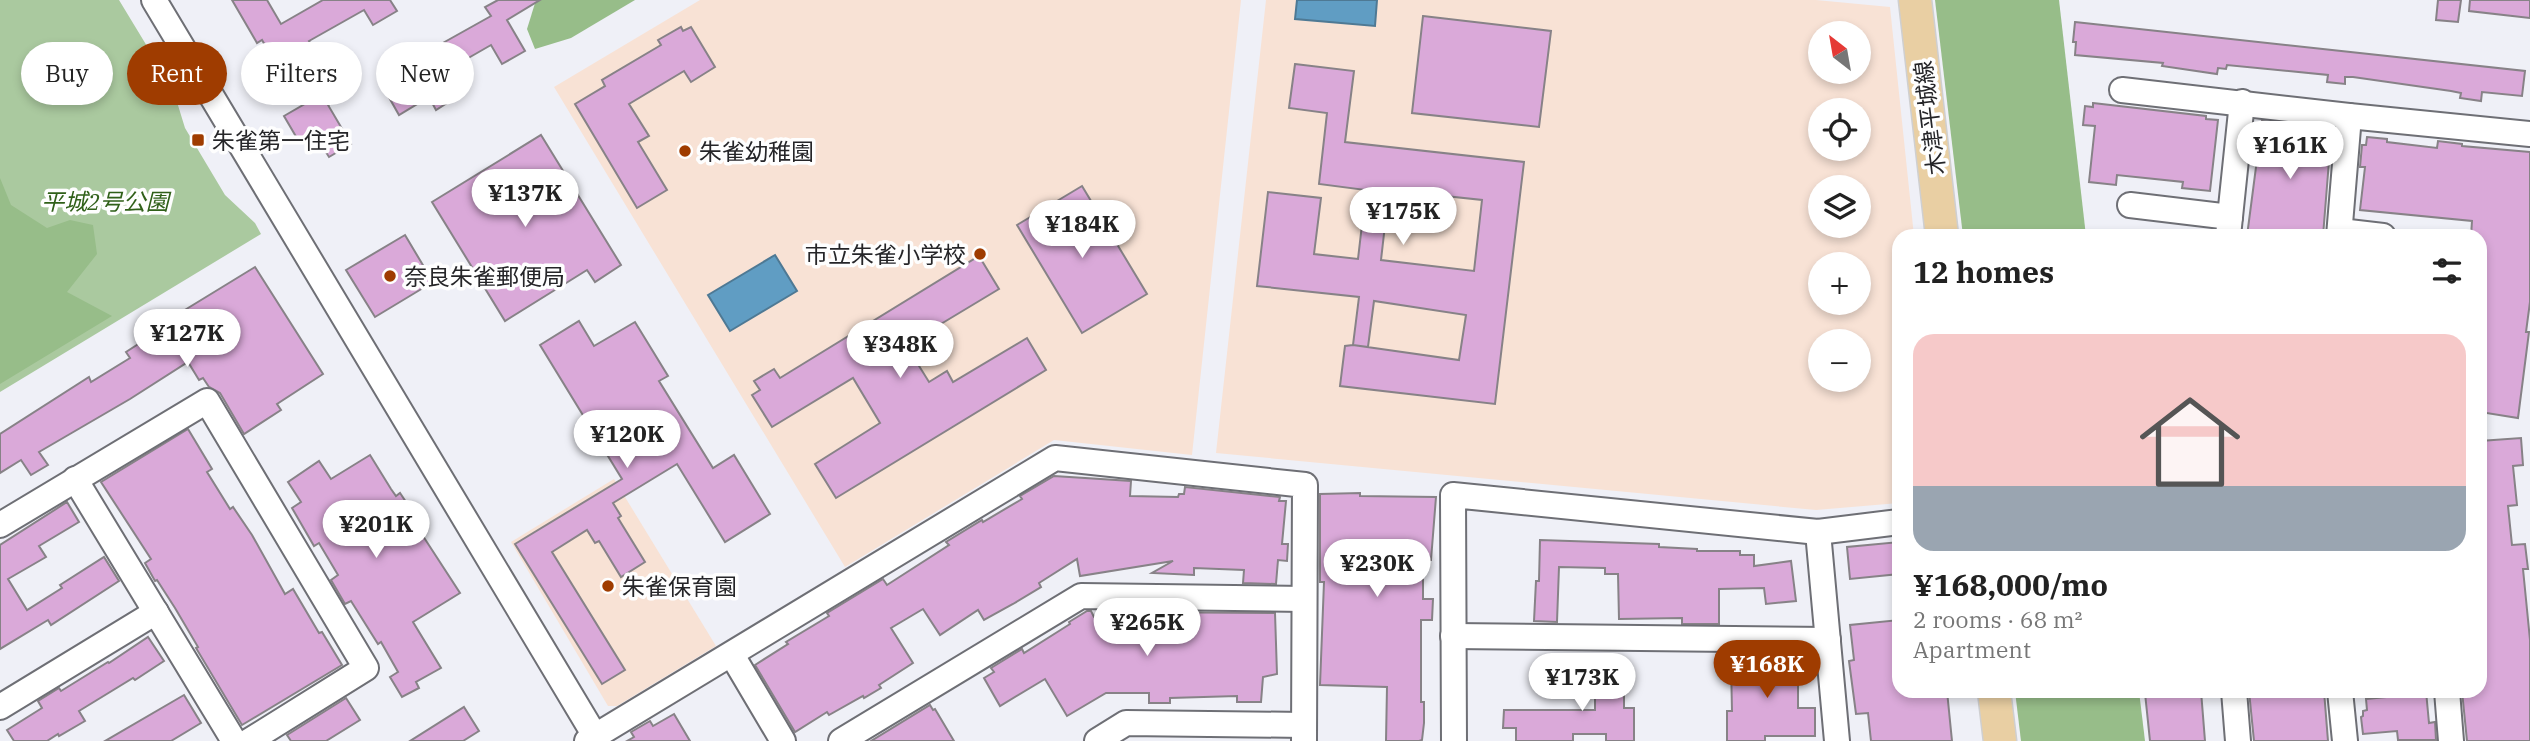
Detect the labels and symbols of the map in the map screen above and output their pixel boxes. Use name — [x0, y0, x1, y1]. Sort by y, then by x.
north arrow — [1808, 21, 1871, 84]
street label: 木津平城線 — [1907, 59, 1951, 177]
pin: ¥161K — [2241, 122, 2339, 181]
place label: 朱雀第一住宅 — [212, 125, 350, 155]
marker: 朱雀第一住宅 — [190, 132, 206, 148]
place label: 朱雀幼稚園 — [699, 136, 814, 166]
marker: 朱雀幼稚園 — [677, 143, 693, 159]
pin: ¥137K — [476, 170, 574, 229]
park label: 平城2号公園 — [41, 186, 172, 216]
pin: ¥175K — [1354, 188, 1452, 247]
pin: ¥184K — [1033, 201, 1131, 260]
place label: 市立朱雀小学校 — [805, 239, 966, 269]
marker: 市立朱雀小学校 — [972, 246, 988, 262]
place label: 奈良朱雀郵便局 — [404, 261, 565, 291]
marker: 奈良朱雀郵便局 — [382, 268, 398, 284]
pin: ¥127K — [138, 310, 236, 369]
pin: ¥348K — [851, 320, 949, 380]
pin: ¥120K — [578, 410, 676, 470]
pin: ¥201K — [327, 500, 425, 560]
pin: ¥230K — [1328, 540, 1426, 599]
place label: 朱雀保育園 — [622, 571, 737, 601]
marker: 朱雀保育園 — [600, 578, 616, 594]
pin: ¥265K — [1098, 598, 1196, 658]
pin: ¥168K — [1718, 640, 1816, 700]
pin: ¥173K — [1533, 654, 1631, 713]

